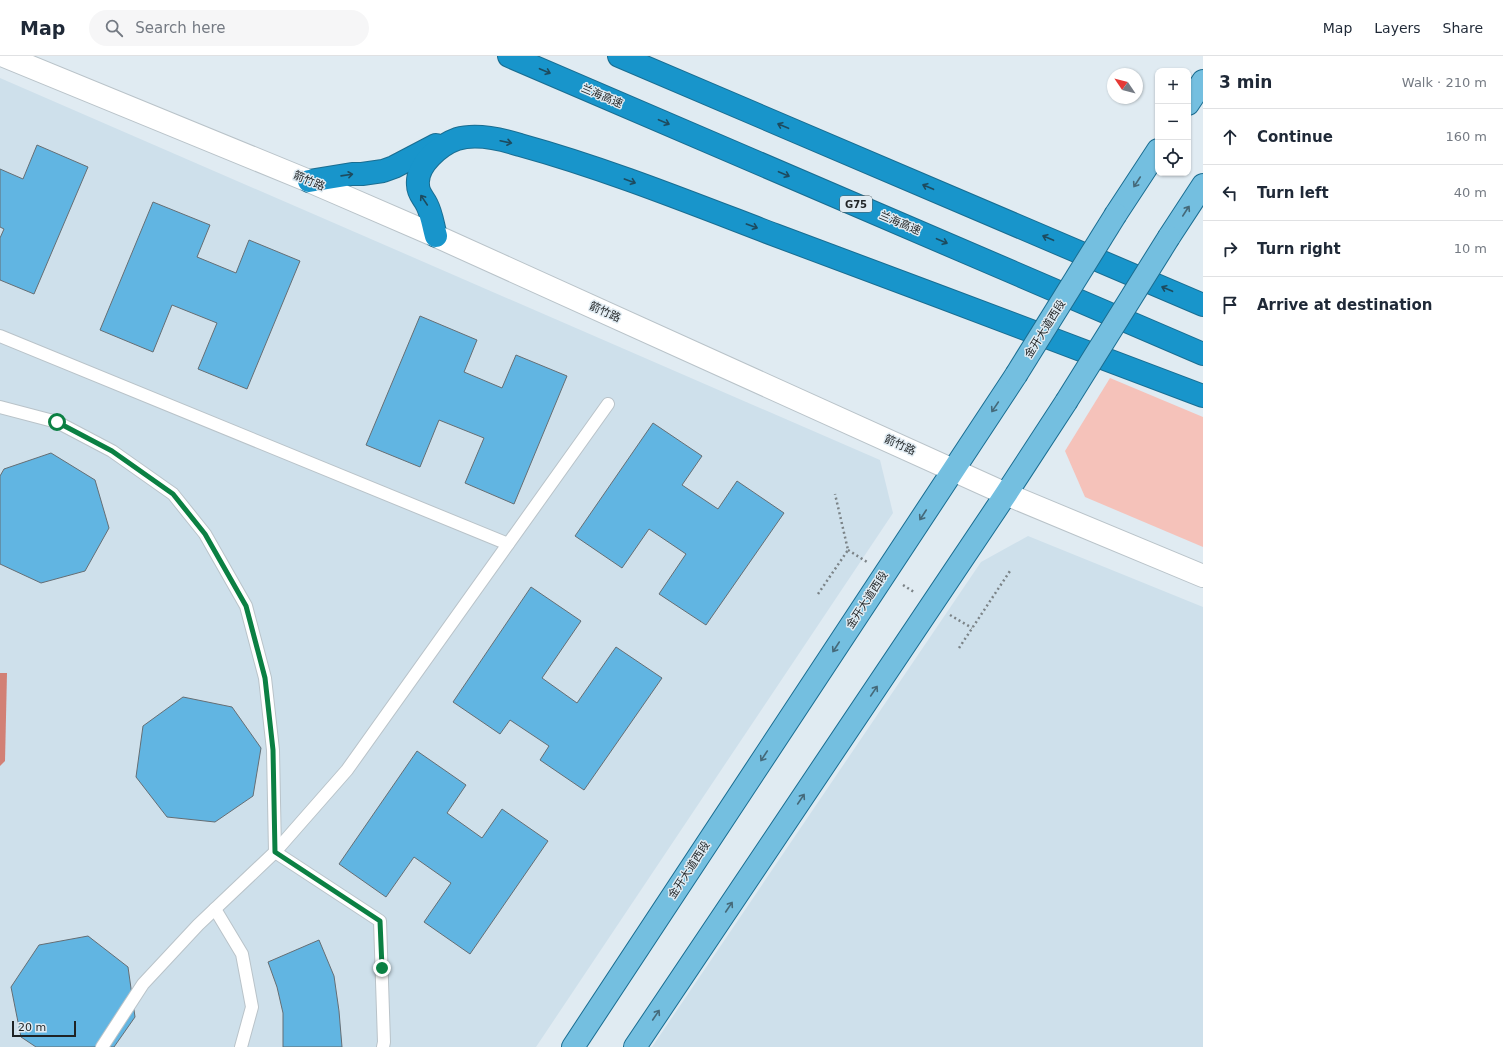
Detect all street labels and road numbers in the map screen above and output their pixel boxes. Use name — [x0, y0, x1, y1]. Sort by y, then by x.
street label: 兰海高速 — [579, 81, 625, 111]
street label: 箭竹路 — [291, 169, 327, 193]
road number: G75 — [840, 196, 872, 212]
street label: 兰海高速 — [877, 208, 923, 238]
street label: 金开大道西段 — [1022, 298, 1068, 360]
street label: 箭竹路 — [587, 299, 623, 325]
street label: 箭竹路 — [882, 432, 918, 458]
street label: 金开大道西段 — [844, 569, 890, 631]
street label: 金开大道西段 — [666, 839, 712, 901]

